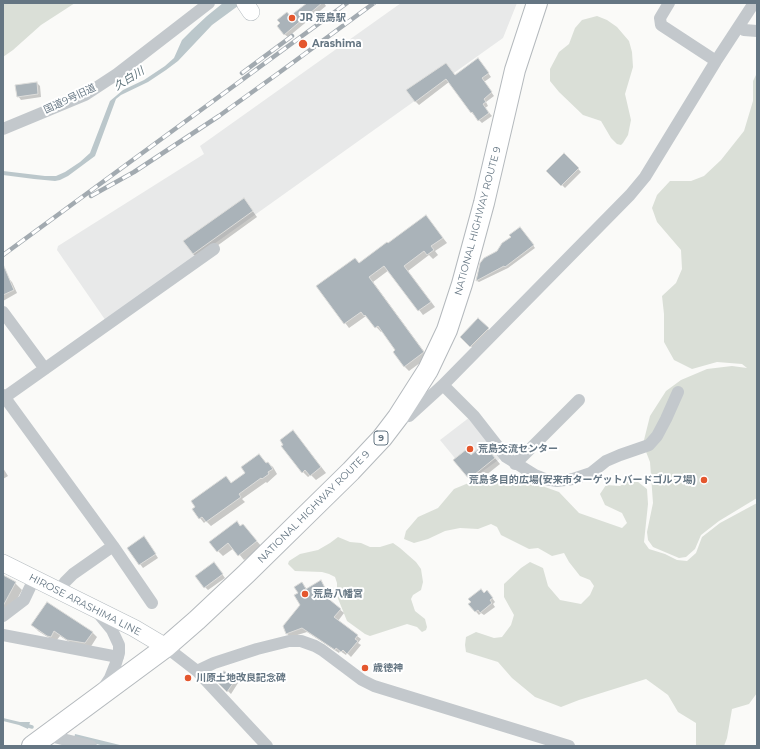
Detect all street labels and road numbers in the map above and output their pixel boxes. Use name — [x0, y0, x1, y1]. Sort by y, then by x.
street label: 国道9号旧道 — [42, 82, 98, 116]
street label: NATIONAL HIGHWAY ROUTE 9 — [452, 145, 504, 297]
road number: 9 — [374, 431, 388, 445]
street label: NATIONAL HIGHWAY ROUTE 9 — [255, 448, 373, 566]
street label: HIROSE ARASHIMA LINE — [27, 571, 143, 639]

